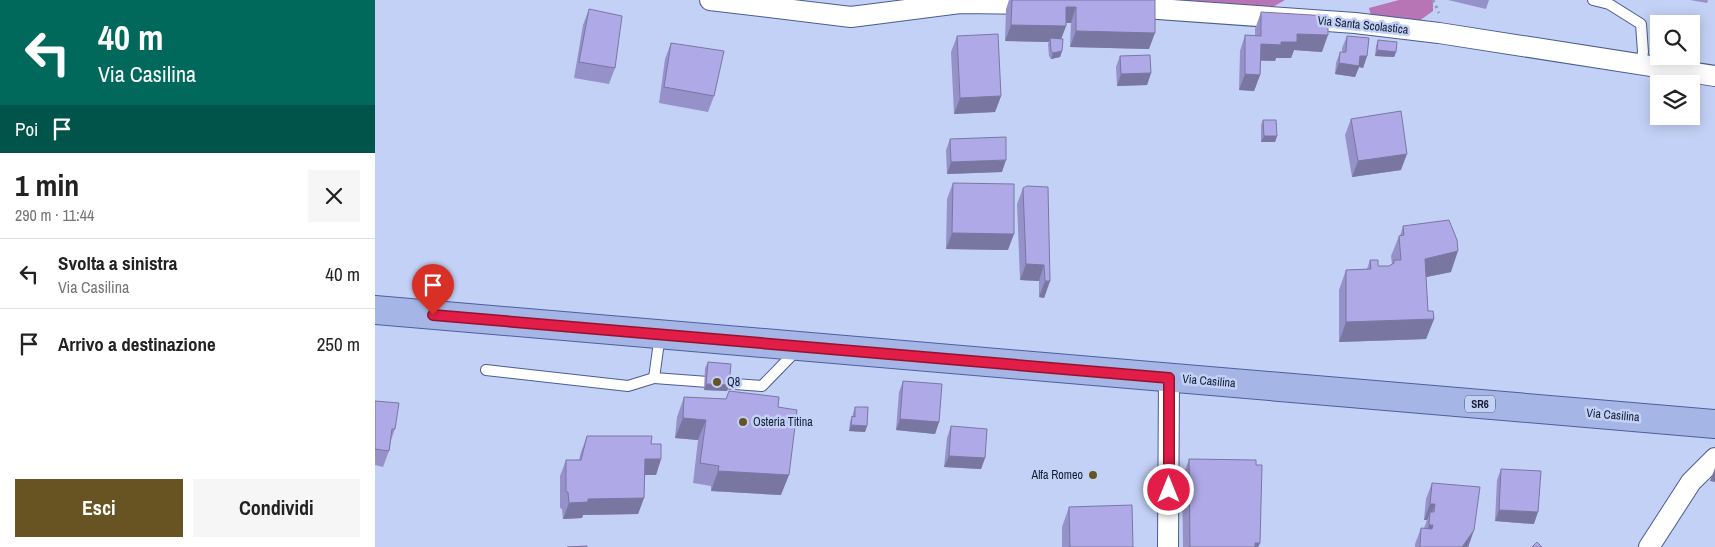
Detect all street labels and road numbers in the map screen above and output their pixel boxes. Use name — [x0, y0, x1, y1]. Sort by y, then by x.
street label: Via Santa Scolastica — [1317, 12, 1410, 38]
street label: Via Casilina — [1182, 371, 1237, 391]
road number: SR6 — [1465, 396, 1495, 412]
street label: Via Casilina — [1586, 405, 1641, 425]

